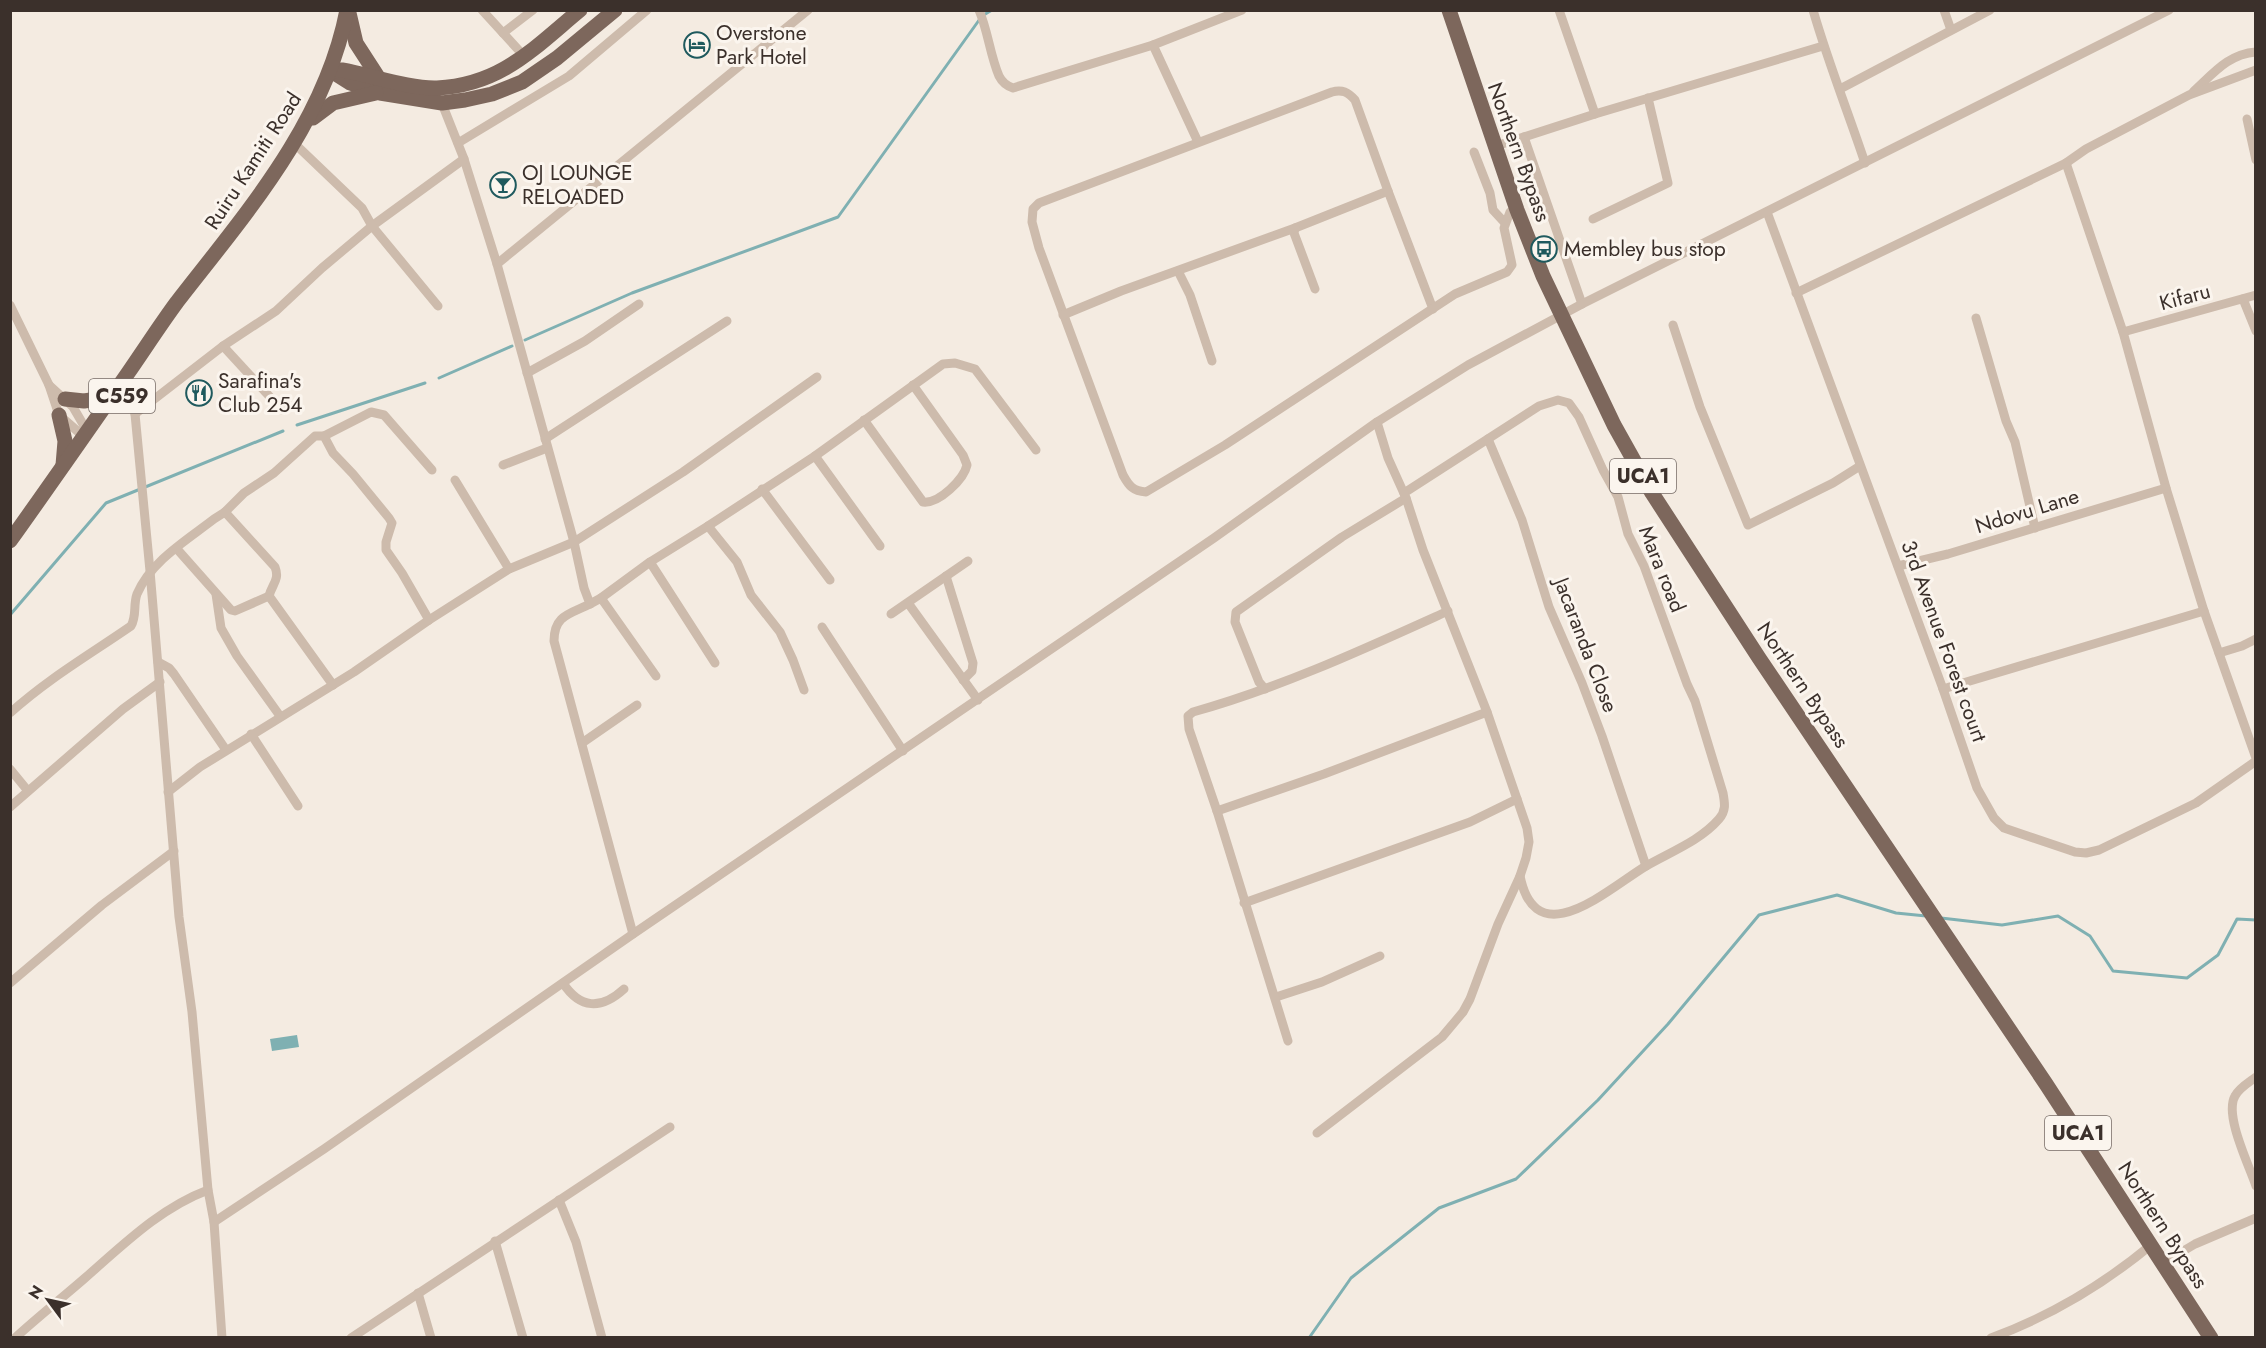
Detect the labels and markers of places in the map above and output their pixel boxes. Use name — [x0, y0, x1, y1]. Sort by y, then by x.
place label: Overstone Park Hotel — [716, 18, 807, 72]
hotel icon: Overstone Park Hotel — [682, 30, 712, 60]
place label: OJ LOUNGE RELOADED — [522, 158, 633, 212]
bar icon: OJ LOUNGE RELOADED — [488, 170, 518, 200]
bus stop icon: Membley bus stop — [1529, 234, 1559, 264]
place label: Membley bus stop — [1564, 234, 1726, 264]
place label: Sarafina's Club 254 — [218, 366, 303, 420]
restaurant icon: Sarafina's Club 254 — [184, 378, 214, 408]

